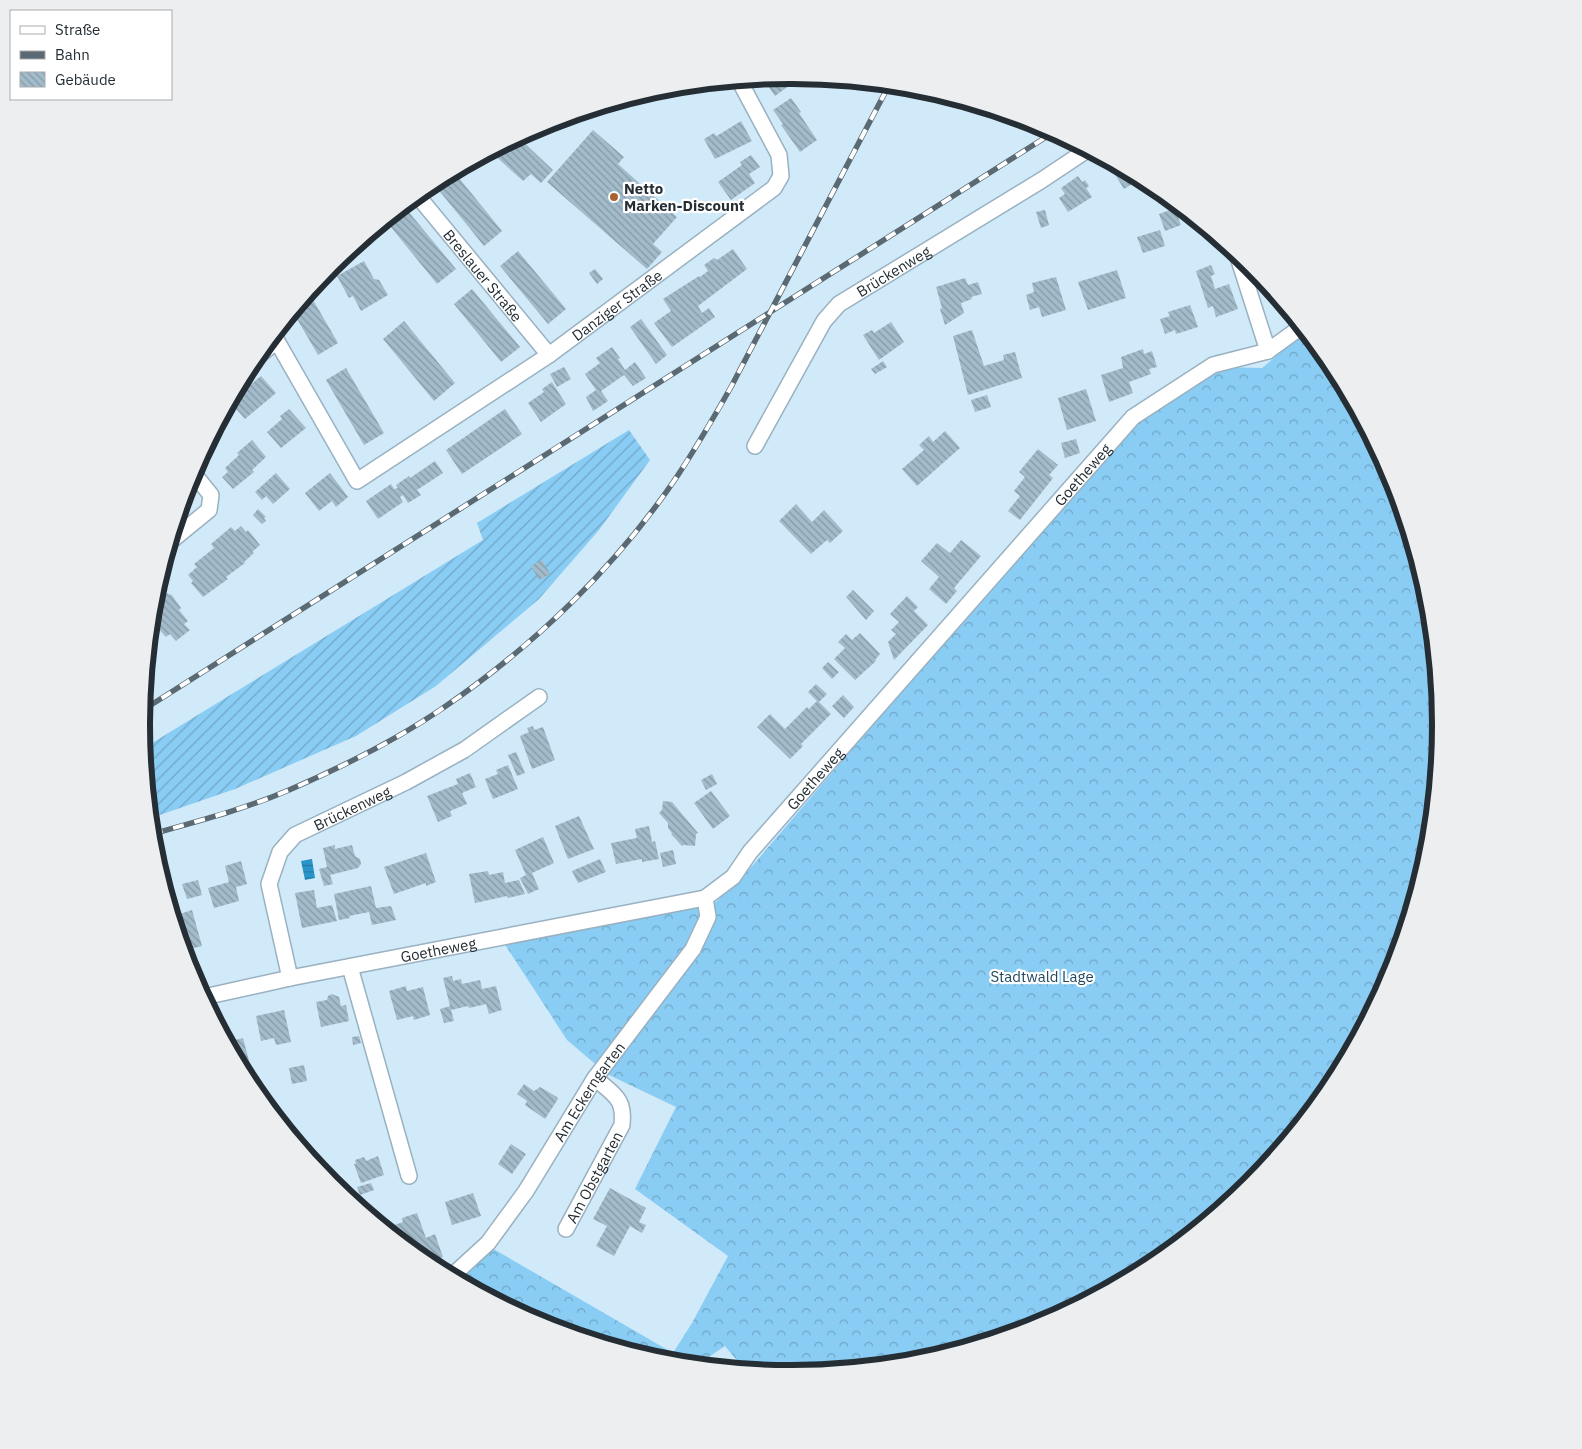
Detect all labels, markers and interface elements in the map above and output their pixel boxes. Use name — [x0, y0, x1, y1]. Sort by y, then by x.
legend — [10, 10, 172, 100]
text: Straße — [55, 20, 100, 39]
text: Bahn — [55, 45, 90, 64]
text: Gebäude — [55, 70, 116, 89]
place label: Netto Marken-Discount — [624, 179, 745, 215]
marker: Netto Marken-Discount — [608, 191, 620, 203]
street label: Breslauer Straße — [440, 225, 527, 325]
street label: Brückenweg — [853, 241, 934, 301]
street label: Danziger Straße — [568, 265, 666, 345]
street label: Goetheweg — [1050, 439, 1115, 509]
street label: Goetheweg — [782, 743, 847, 813]
street label: Brückenweg — [310, 781, 394, 834]
street label: Goetheweg — [399, 933, 478, 966]
park label: Stadtwald Lage — [990, 967, 1094, 986]
street label: Am Eckerngarten — [549, 1038, 629, 1145]
street label: Am Obstgarten — [562, 1128, 626, 1226]

